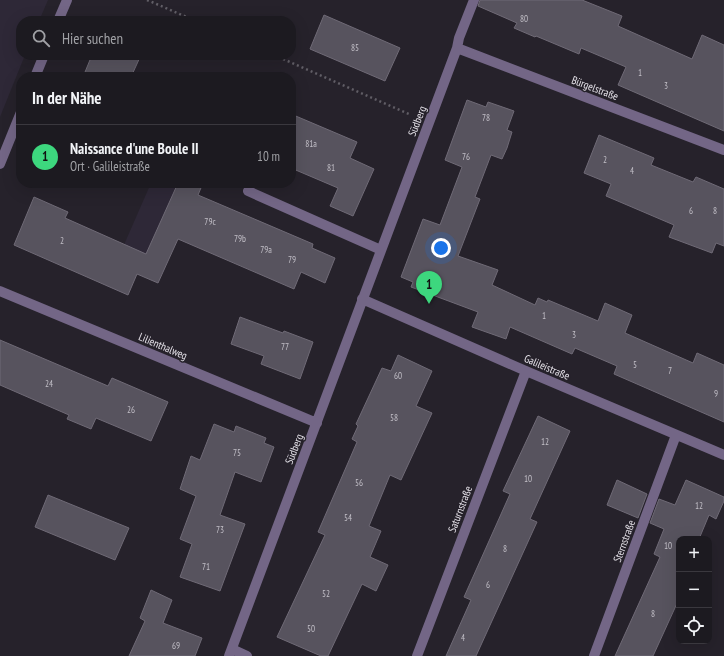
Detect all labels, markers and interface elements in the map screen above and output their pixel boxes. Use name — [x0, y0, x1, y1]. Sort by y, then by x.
house number: 80 — [520, 13, 528, 24]
search box — [16, 16, 296, 60]
icon: search — [30, 27, 52, 49]
text: Hier suchen — [62, 29, 123, 48]
house number: 85 — [351, 42, 359, 53]
house number: 1 — [638, 67, 642, 78]
street label: Bürgelstraße — [570, 73, 621, 103]
house number: 3 — [664, 80, 668, 91]
text: In der Nähe — [32, 87, 102, 109]
street label: Südberg — [405, 104, 429, 138]
house number: 78 — [482, 112, 490, 123]
house number: 81a — [305, 138, 317, 149]
text: Naissance d'une Boule II — [70, 139, 199, 158]
text: 1 — [42, 148, 48, 165]
text: 10 m — [257, 148, 280, 165]
house number: 76 — [462, 151, 470, 162]
house number: 2 — [603, 154, 607, 165]
text: Ort · Galileistraße — [70, 158, 150, 175]
house number: 81 — [327, 162, 335, 173]
house number: 4 — [630, 165, 634, 176]
house number: 6 — [689, 205, 693, 216]
house number: 8 — [713, 205, 717, 216]
house number: 79c — [204, 216, 216, 227]
house number: 79b — [234, 233, 246, 244]
house number: 2 — [60, 235, 64, 246]
your location — [431, 238, 451, 258]
house number: 79a — [260, 244, 272, 255]
house number: 79 — [288, 254, 296, 265]
pin: 1 — [416, 271, 442, 304]
house number: 1 — [542, 310, 546, 321]
street label: Lilienthalweg — [136, 329, 190, 363]
house number: 3 — [572, 329, 576, 340]
house number: 77 — [281, 341, 289, 352]
street label: Galileistraße — [522, 351, 572, 383]
house number: 5 — [633, 359, 637, 370]
house number: 7 — [668, 365, 672, 376]
house number: 60 — [394, 370, 402, 381]
house number: 24 — [45, 378, 53, 389]
house number: 9 — [714, 388, 718, 399]
house number: 26 — [127, 404, 135, 415]
house number: 58 — [390, 412, 398, 423]
street label: Südberg — [282, 432, 306, 466]
house number: 12 — [541, 436, 549, 447]
house number: 75 — [233, 447, 241, 458]
house number: 10 — [524, 473, 532, 484]
house number: 56 — [355, 477, 363, 488]
street label: Saturnstraße — [445, 483, 475, 534]
house number: 12 — [695, 500, 703, 511]
house number: 54 — [344, 512, 352, 523]
street label: Sternstraße — [610, 517, 638, 564]
house number: 73 — [216, 524, 224, 535]
map controls — [676, 536, 712, 644]
button: + — [676, 536, 712, 572]
house number: 10 — [664, 540, 672, 551]
house number: 8 — [503, 543, 507, 554]
house number: 71 — [202, 561, 210, 572]
button: − — [676, 572, 712, 608]
house number: 6 — [486, 579, 490, 590]
house number: 52 — [322, 588, 330, 599]
house number: 8 — [651, 608, 655, 619]
button: locate — [676, 608, 712, 644]
house number: 50 — [307, 623, 315, 634]
house number: 4 — [461, 632, 465, 643]
house number: 69 — [172, 640, 180, 651]

